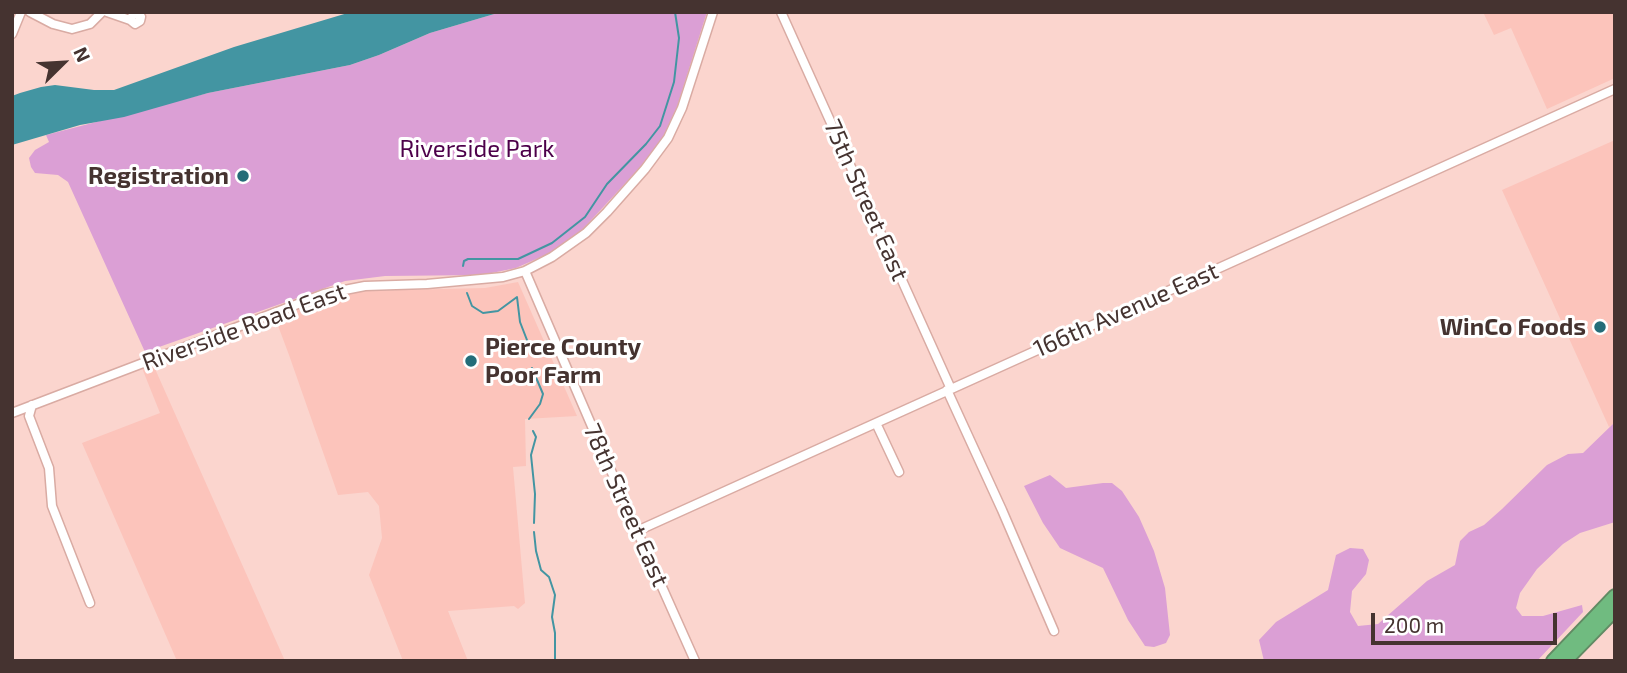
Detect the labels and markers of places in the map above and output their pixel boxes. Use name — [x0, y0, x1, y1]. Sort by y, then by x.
place label: Registration — [88, 162, 229, 190]
marker: Registration — [235, 168, 251, 184]
place label: WinCo Foods — [1440, 313, 1586, 341]
marker: WinCo Foods — [1592, 319, 1608, 335]
place label: Pierce County Poor Farm — [485, 333, 641, 389]
marker: Pierce County Poor Farm — [463, 353, 479, 369]

